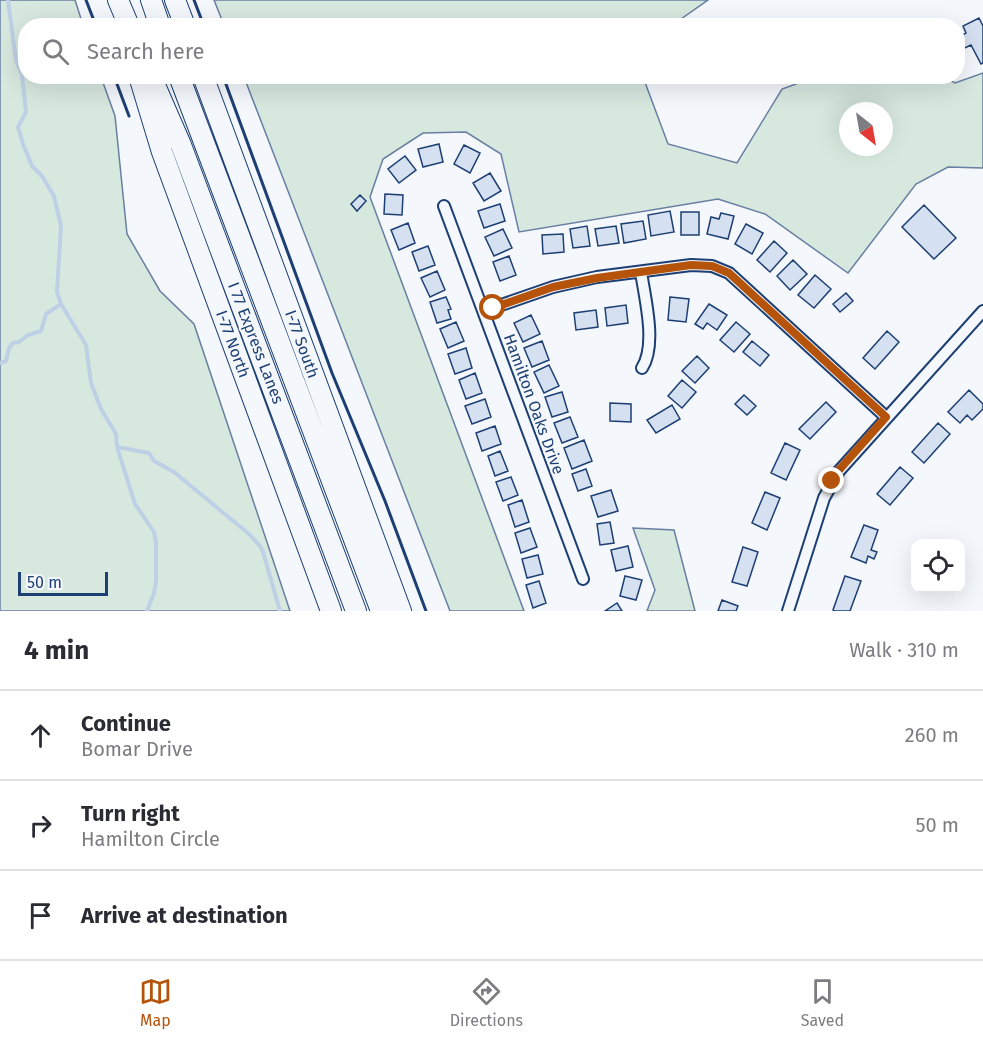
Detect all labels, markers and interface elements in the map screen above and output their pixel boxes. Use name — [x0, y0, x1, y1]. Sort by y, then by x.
search box — [18, 18, 965, 84]
icon: search — [39, 35, 72, 68]
text: Search here — [87, 38, 205, 65]
north arrow — [839, 102, 893, 156]
street label: I 77 Express Lanes — [224, 279, 288, 407]
route start — [479, 294, 505, 320]
street label: I-77 South — [281, 307, 323, 381]
street label: I-77 North — [212, 308, 254, 380]
street label: Hamilton Oaks Drive — [500, 331, 568, 477]
route end — [818, 467, 844, 493]
map controls — [911, 539, 965, 593]
button: locate — [911, 539, 965, 593]
scale bar — [18, 569, 108, 596]
text: 50 m — [27, 573, 62, 592]
text: 4 min — [24, 635, 89, 666]
text: Walk · 310 m — [849, 638, 959, 662]
text: Continue — [81, 710, 171, 737]
icon: ahead — [24, 719, 57, 752]
text: 260 m — [905, 723, 959, 747]
text: Bomar Drive — [81, 737, 193, 761]
text: Turn right — [81, 800, 180, 827]
icon: right — [24, 809, 57, 842]
text: 50 m — [915, 813, 959, 837]
text: Hamilton Circle — [81, 827, 220, 851]
icon: arrive — [24, 899, 57, 932]
text: Arrive at destination — [81, 902, 288, 929]
tab: Map — [139, 975, 172, 1030]
tab: Directions — [450, 975, 523, 1030]
tab: Saved — [801, 975, 844, 1030]

